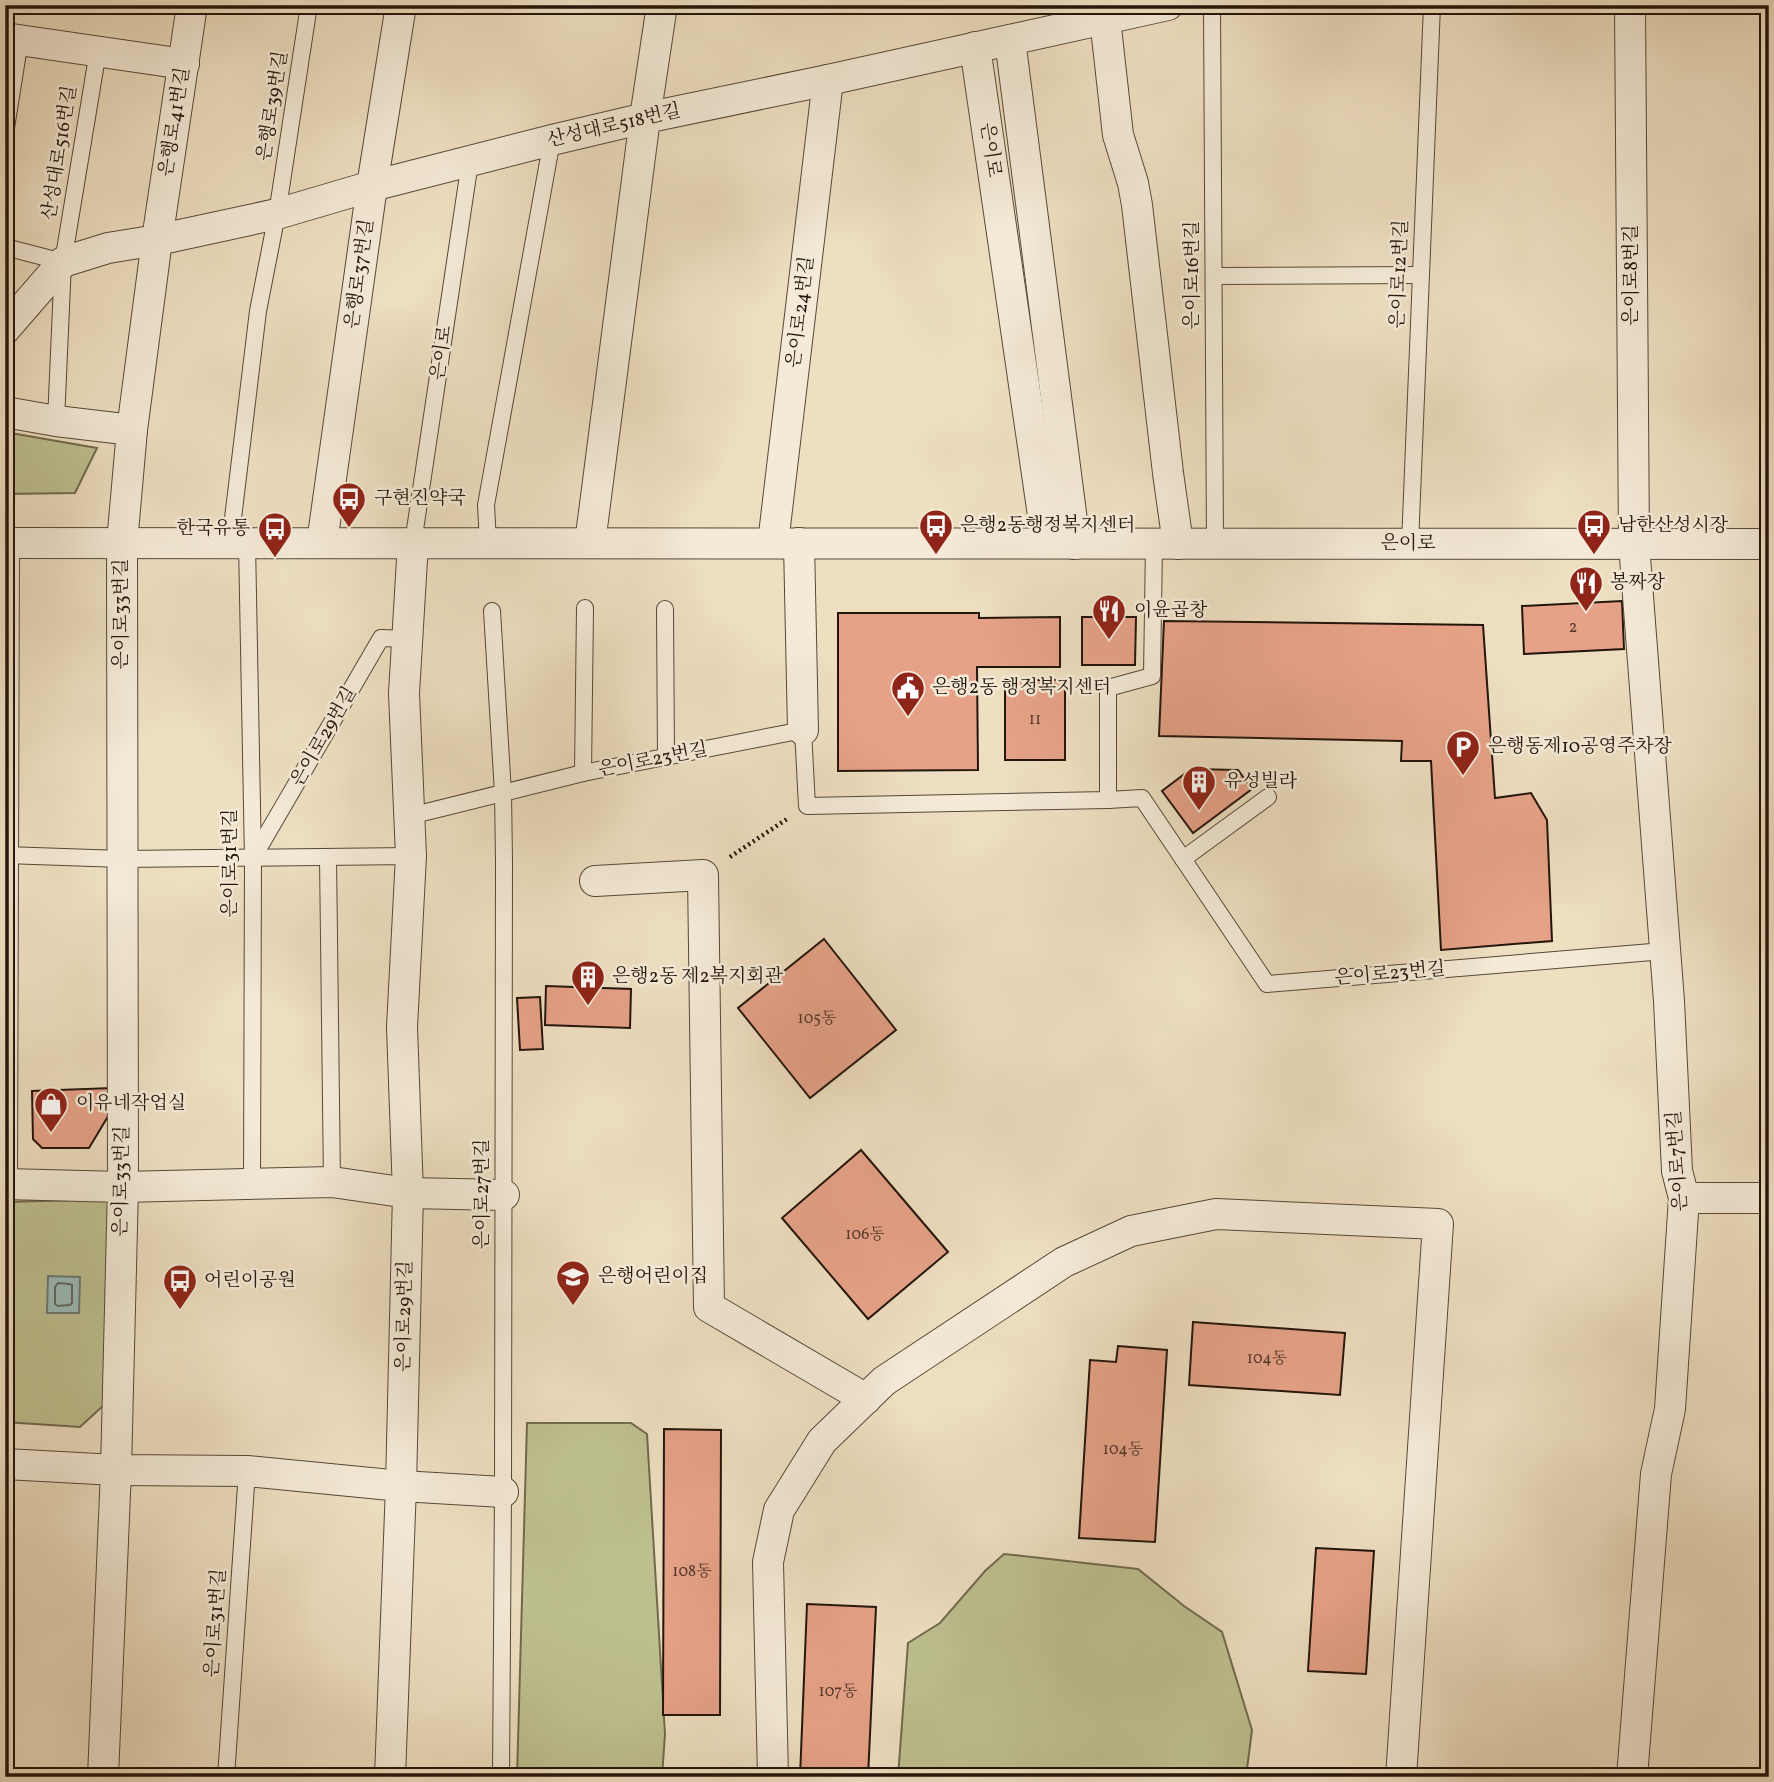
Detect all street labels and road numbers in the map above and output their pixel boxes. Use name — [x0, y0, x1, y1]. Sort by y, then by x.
street label: 은행로39번길 — [251, 49, 295, 163]
street label: 은행로41번길 — [154, 65, 196, 179]
street label: 산성대로516번길 — [37, 84, 83, 222]
street label: 산성대로518번길 — [545, 98, 683, 154]
street label: 은이로 — [973, 121, 1007, 179]
street label: 은행로37번길 — [339, 217, 381, 331]
street label: 은이로12번길 — [1385, 219, 1415, 329]
street label: 은이로16번길 — [1180, 221, 1206, 329]
street label: 은이로8번길 — [1619, 224, 1645, 326]
street label: 은이로24번길 — [781, 254, 821, 370]
street label: 은이로 — [425, 324, 459, 382]
street label: 은이로 — [1380, 531, 1436, 557]
street label: 은이로33번길 — [109, 558, 135, 670]
street label: 은이로29번길 — [285, 682, 363, 792]
street label: 은이로23번길 — [596, 737, 710, 783]
street label: 은이로31번길 — [218, 809, 244, 917]
street label: 은이로23번길 — [1334, 956, 1446, 992]
street label: 은이로7번길 — [1662, 1110, 1694, 1212]
street label: 은이로33번길 — [108, 1125, 136, 1237]
street label: 은이로27번길 — [470, 1139, 496, 1249]
street label: 은이로29번길 — [391, 1260, 419, 1372]
street label: 은이로31번길 — [199, 1568, 233, 1678]

